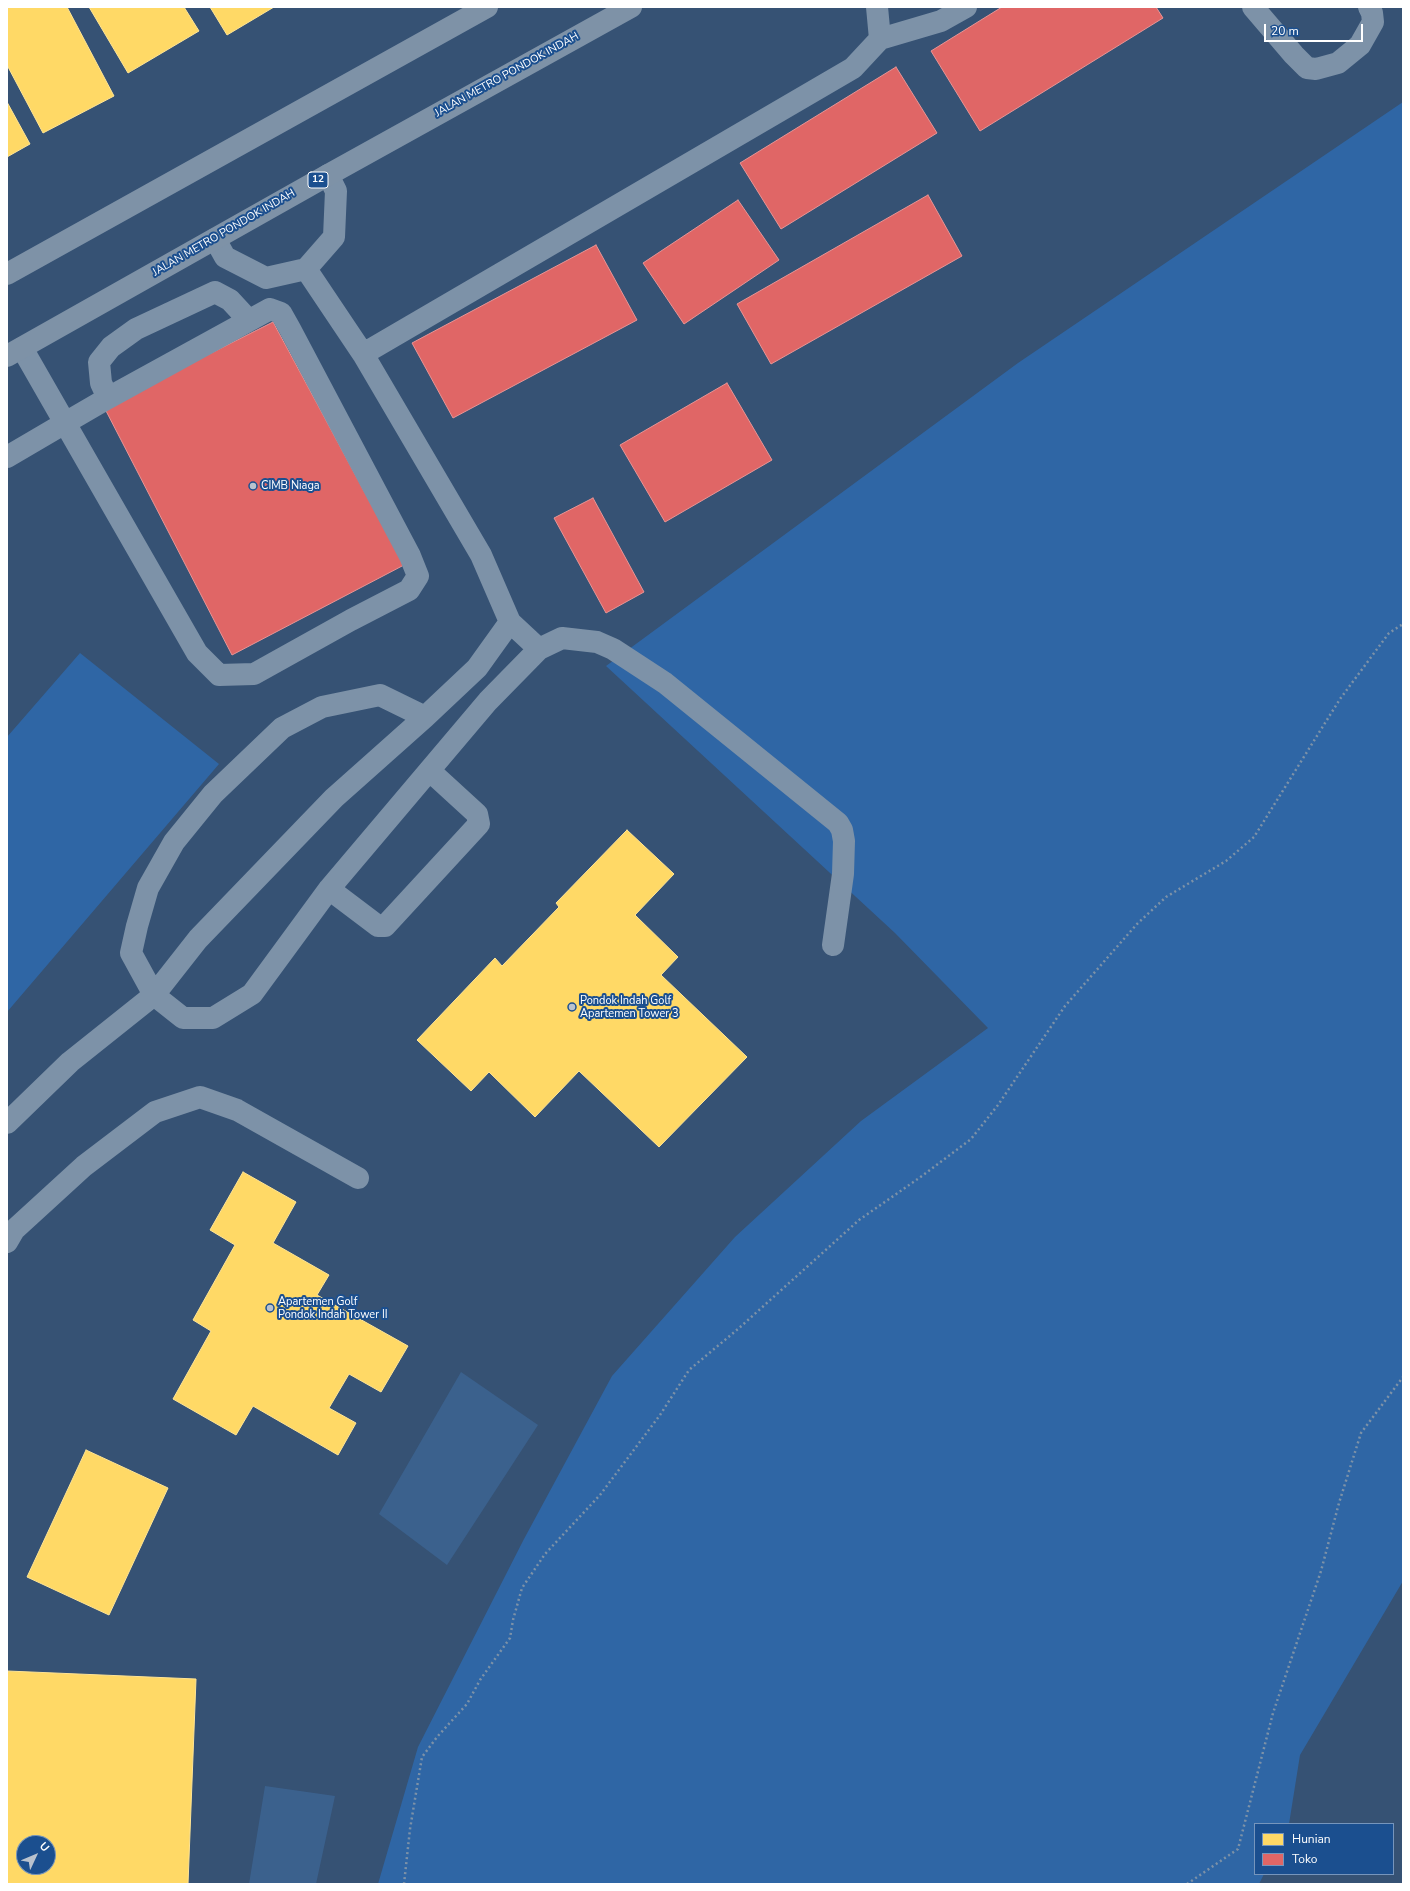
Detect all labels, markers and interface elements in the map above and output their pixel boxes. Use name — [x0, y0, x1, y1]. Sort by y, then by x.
scale bar — [1266, 16, 1365, 42]
text: 20 m — [1271, 23, 1299, 39]
street label: JALAN METRO PONDOK INDAH — [433, 30, 581, 120]
road number: 12 — [308, 172, 328, 188]
street label: JALAN METRO PONDOK INDAH — [150, 187, 298, 279]
place label: CIMB Niaga — [261, 479, 320, 493]
marker: CIMB Niaga — [248, 481, 258, 491]
place label: Pondok Indah Golf Apartemen Tower 3 — [580, 994, 679, 1020]
marker: Pondok Indah Golf Apartemen Tower 3 — [567, 1002, 577, 1012]
place label: Apartemen Golf Pondok Indah Tower II — [278, 1295, 388, 1321]
marker: Apartemen Golf Pondok Indah Tower II — [265, 1303, 275, 1313]
legend — [1254, 1823, 1394, 1875]
text: Hunian — [1292, 1831, 1331, 1847]
north arrow — [16, 1835, 56, 1875]
text: U — [36, 1839, 52, 1855]
text: Toko — [1292, 1851, 1318, 1867]

